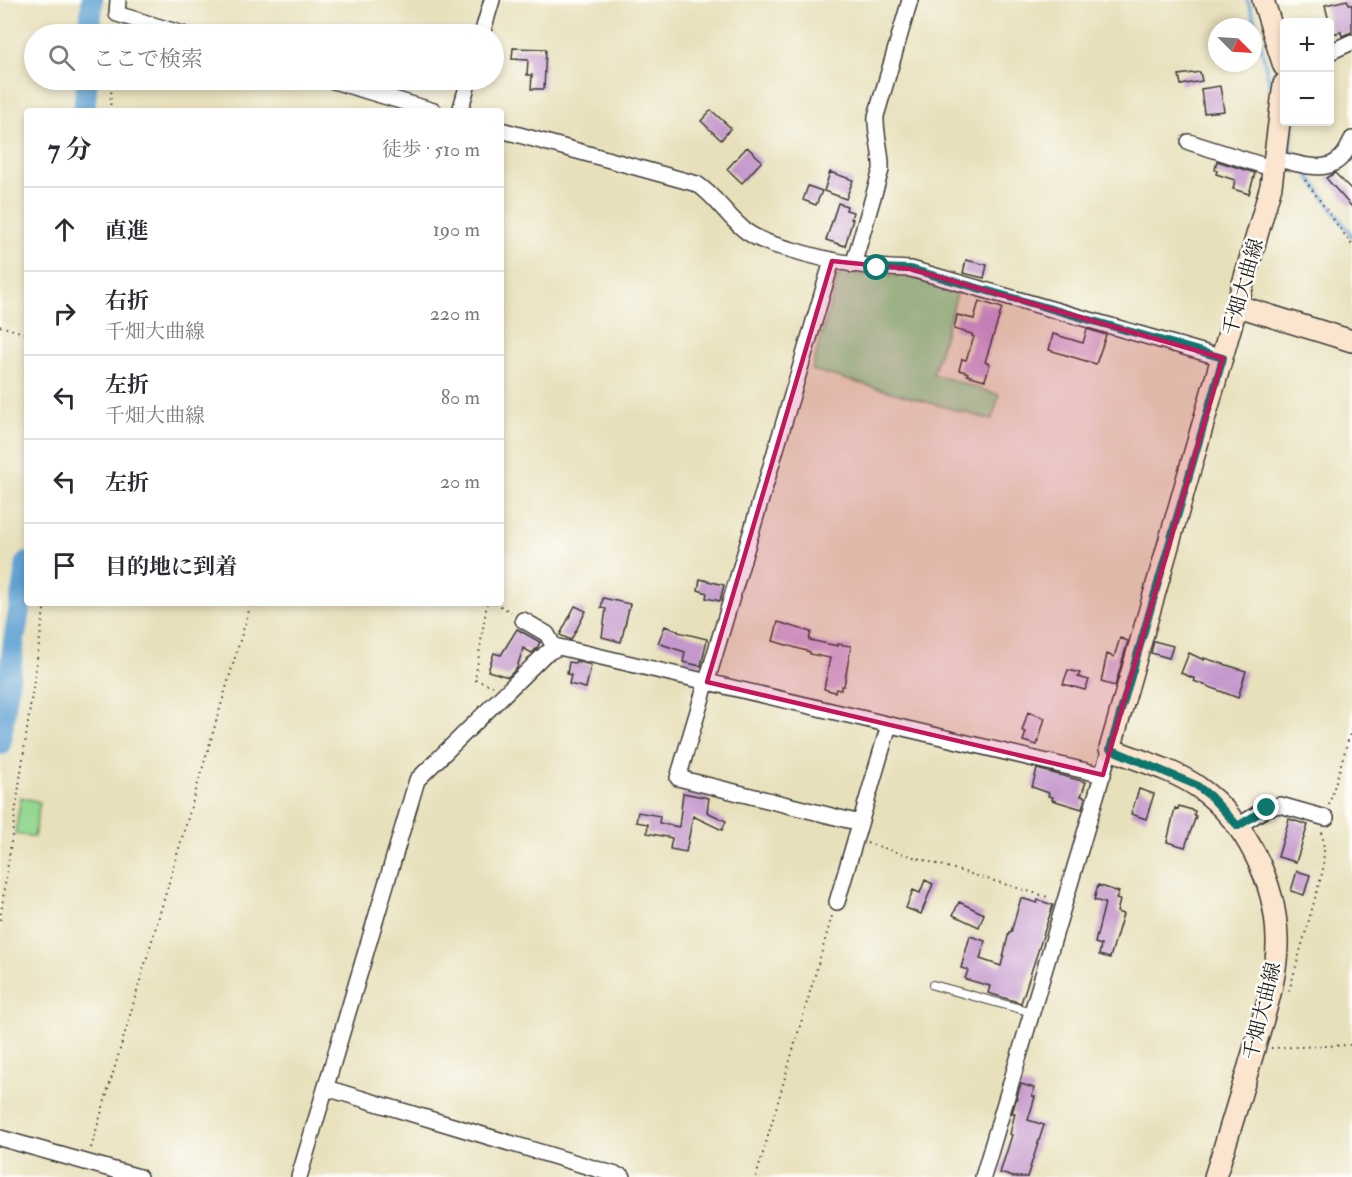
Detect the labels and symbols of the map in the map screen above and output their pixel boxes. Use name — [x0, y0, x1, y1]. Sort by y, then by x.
north arrow — [1208, 18, 1262, 72]
street label: 千畑大曲線 — [1217, 235, 1269, 339]
route start — [863, 254, 889, 280]
route end — [1253, 794, 1279, 820]
street label: 千畑大曲線 — [1238, 959, 1286, 1063]

